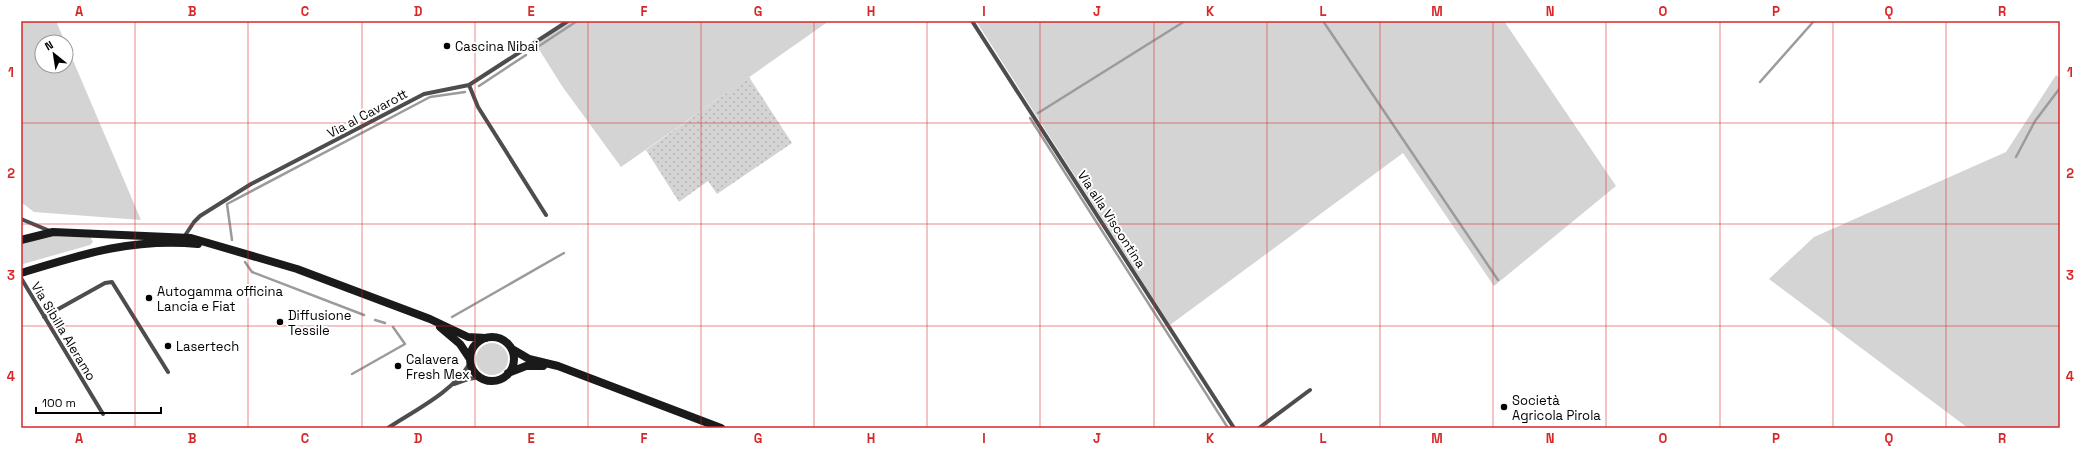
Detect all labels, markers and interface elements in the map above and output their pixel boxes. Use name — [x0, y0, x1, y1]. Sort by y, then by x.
text: A — [75, 3, 84, 20]
text: B — [188, 3, 197, 20]
text: C — [301, 3, 309, 20]
text: D — [414, 3, 423, 20]
text: E — [527, 3, 535, 20]
text: F — [641, 3, 648, 20]
text: G — [754, 3, 762, 20]
text: H — [867, 3, 875, 20]
text: I — [982, 3, 986, 20]
text: J — [1093, 3, 1101, 20]
text: K — [1206, 3, 1215, 20]
text: L — [1319, 3, 1327, 20]
text: M — [1431, 3, 1443, 20]
text: N — [1546, 3, 1554, 20]
text: O — [1659, 3, 1668, 20]
text: P — [1772, 3, 1780, 20]
text: Q — [1885, 3, 1894, 20]
text: R — [1998, 3, 2006, 20]
north arrow — [34, 34, 74, 74]
text: N — [42, 37, 56, 53]
place label: Cascina Nibai — [455, 38, 538, 55]
marker: Cascina Nibai — [442, 41, 452, 51]
text: 1 — [8, 64, 14, 81]
text: 1 — [2067, 64, 2073, 81]
street label: Via al Cavarott — [324, 85, 410, 142]
text: 2 — [7, 165, 15, 182]
text: 2 — [2066, 165, 2074, 182]
street label: Via alla Viscontina — [1074, 167, 1150, 272]
text: 3 — [7, 267, 15, 284]
text: 3 — [2066, 267, 2074, 284]
street label: Via Sibilla Aleramo — [27, 279, 100, 384]
place label: Autogamma officina Lancia e Fiat — [157, 283, 283, 315]
marker: Autogamma officina Lancia e Fiat — [144, 293, 154, 303]
place label: Diffusione Tessile — [288, 307, 351, 339]
marker: Diffusione Tessile — [275, 317, 285, 327]
place label: Lasertech — [176, 338, 239, 355]
marker: Lasertech — [163, 341, 173, 351]
place label: Calavera Fresh Mex — [406, 351, 470, 383]
marker: Calavera Fresh Mex — [393, 361, 403, 371]
text: 4 — [7, 368, 15, 385]
text: 4 — [2066, 368, 2074, 385]
scale bar — [36, 389, 161, 415]
place label: Società Agricola Pirola — [1512, 392, 1601, 424]
text: 100 m — [42, 395, 76, 411]
marker: Società Agricola Pirola — [1499, 402, 1509, 412]
text: A — [75, 430, 84, 447]
text: B — [188, 430, 197, 447]
text: C — [301, 430, 309, 447]
text: D — [414, 430, 423, 447]
text: E — [527, 430, 535, 447]
text: F — [641, 430, 648, 447]
text: G — [754, 430, 762, 447]
text: H — [867, 430, 875, 447]
text: I — [982, 430, 986, 447]
text: J — [1093, 430, 1101, 447]
text: K — [1206, 430, 1215, 447]
text: L — [1319, 430, 1327, 447]
text: M — [1431, 430, 1443, 447]
text: N — [1546, 430, 1554, 447]
text: O — [1659, 430, 1668, 447]
text: P — [1772, 430, 1780, 447]
text: Q — [1885, 430, 1894, 447]
text: R — [1998, 430, 2006, 447]

